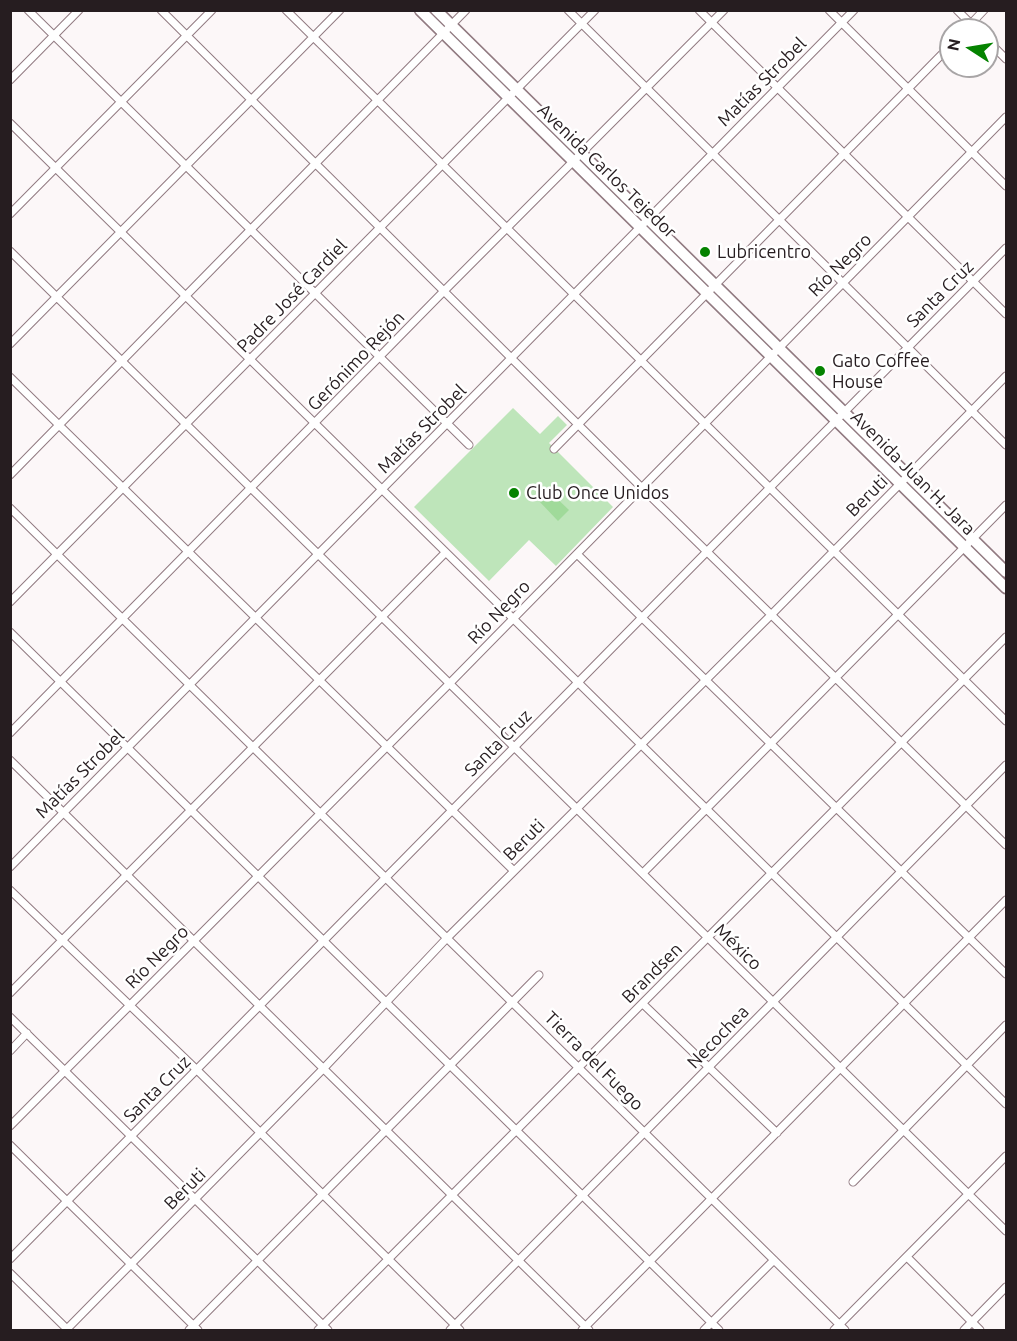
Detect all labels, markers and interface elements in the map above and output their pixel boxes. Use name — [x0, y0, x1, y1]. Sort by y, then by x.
north arrow — [939, 18, 999, 78]
street label: Matías Strobel — [713, 33, 811, 131]
text: N — [943, 37, 963, 52]
street label: Avenida Carlos Tejedor — [533, 99, 681, 243]
street label: Río Negro — [804, 229, 876, 301]
street label: Padre José Cardiel — [232, 235, 352, 357]
place label: Lubricentro — [717, 241, 811, 263]
marker: Lubricentro — [698, 245, 712, 259]
street label: Santa Cruz — [902, 256, 978, 332]
street label: Gerónimo Rejón — [303, 307, 409, 415]
place label: Gato Coffee House — [832, 350, 930, 392]
marker: Gato Coffee House — [813, 364, 827, 378]
street label: Matías Strobel — [373, 380, 471, 478]
street label: Avenida Juan H. Jara — [846, 406, 980, 540]
street label: Beruti — [842, 471, 892, 521]
place label: Club Once Unidos — [526, 482, 669, 504]
marker: Club Once Unidos — [507, 486, 521, 500]
street label: Río Negro — [463, 575, 535, 649]
street label: Santa Cruz — [460, 705, 536, 781]
street label: Matías Strobel — [31, 725, 129, 823]
street label: Beruti — [499, 815, 549, 865]
street label: México — [710, 919, 766, 975]
street label: Río Negro — [121, 921, 193, 993]
street label: Brandsen — [617, 938, 687, 1008]
street label: Necochea — [683, 1001, 753, 1073]
street label: Tierra del Fuego — [540, 1007, 648, 1115]
street label: Santa Cruz — [119, 1051, 195, 1127]
street label: Beruti — [160, 1164, 210, 1214]

